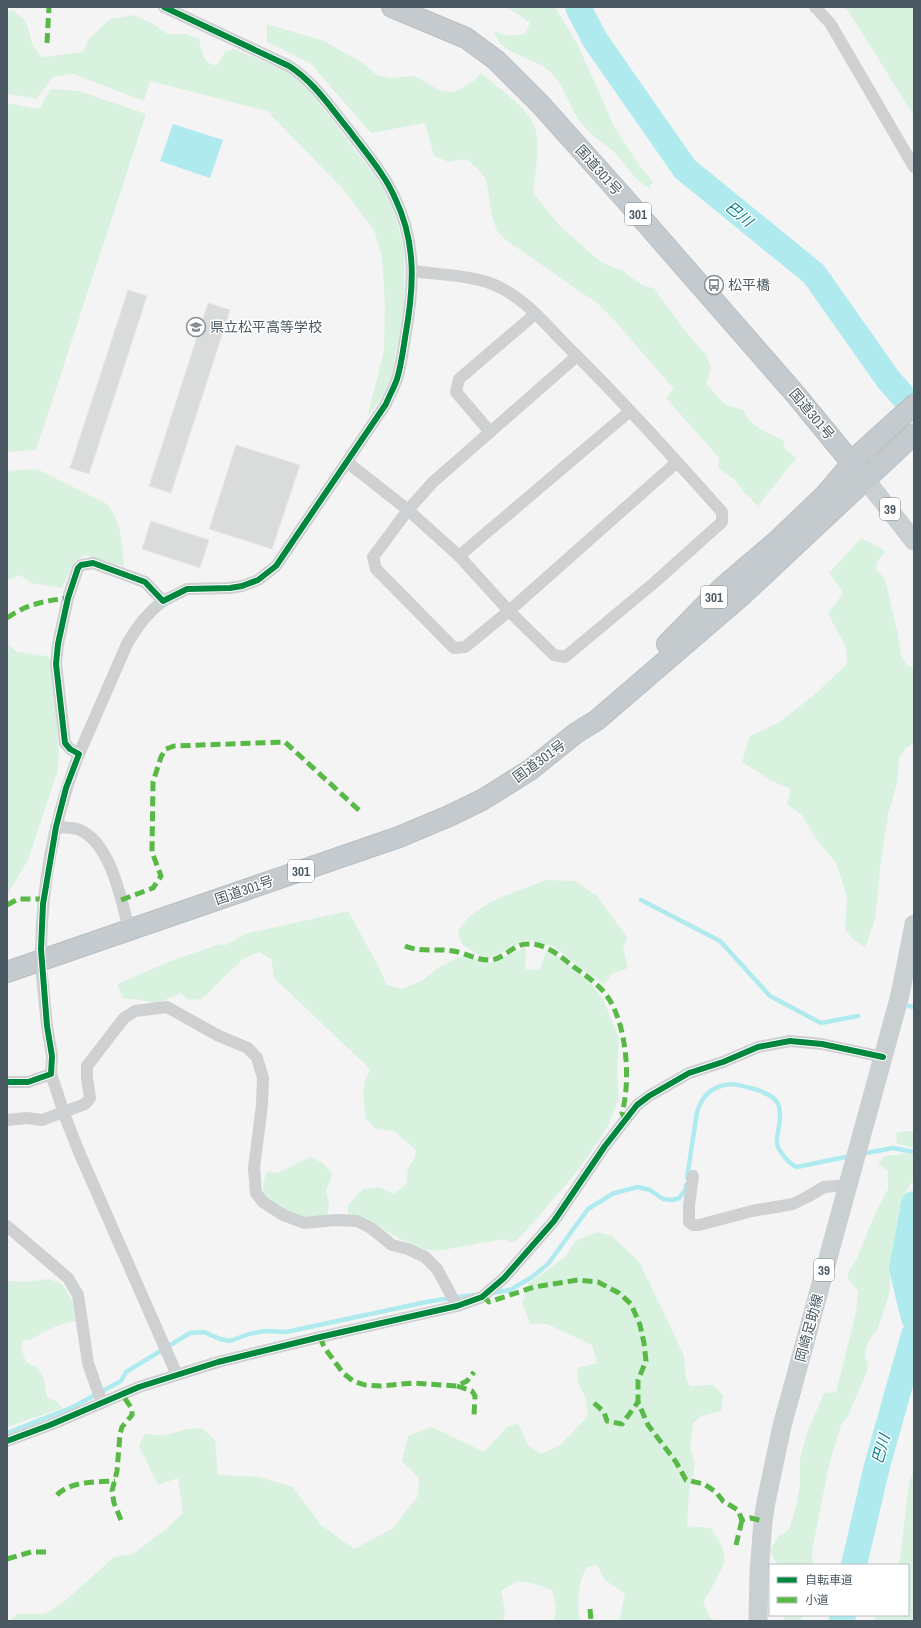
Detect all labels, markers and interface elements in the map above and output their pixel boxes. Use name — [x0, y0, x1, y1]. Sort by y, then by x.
street label: 国道301号 — [572, 141, 626, 199]
water label: 巴川 — [721, 196, 759, 232]
road number: 301 — [625, 203, 651, 225]
bus stop icon: 松平橋 — [703, 274, 725, 296]
place label: 松平橋 — [728, 276, 770, 294]
school or university icon: 県立松平高等学校 — [185, 316, 207, 338]
place label: 県立松平高等学校 — [210, 318, 322, 336]
street label: 国道301号 — [785, 385, 839, 443]
road number: 39 — [880, 498, 900, 520]
road number: 301 — [701, 586, 727, 608]
street label: 国道301号 — [509, 736, 569, 786]
road number: 301 — [288, 860, 314, 882]
street label: 国道301号 — [212, 872, 276, 908]
road number: 39 — [814, 1259, 834, 1281]
street label: 岡崎足助線 — [791, 1292, 827, 1364]
water label: 巴川 — [866, 1430, 895, 1466]
legend — [769, 1564, 909, 1616]
text: 自転車道 — [805, 1572, 853, 1588]
text: 小道 — [805, 1592, 829, 1608]

